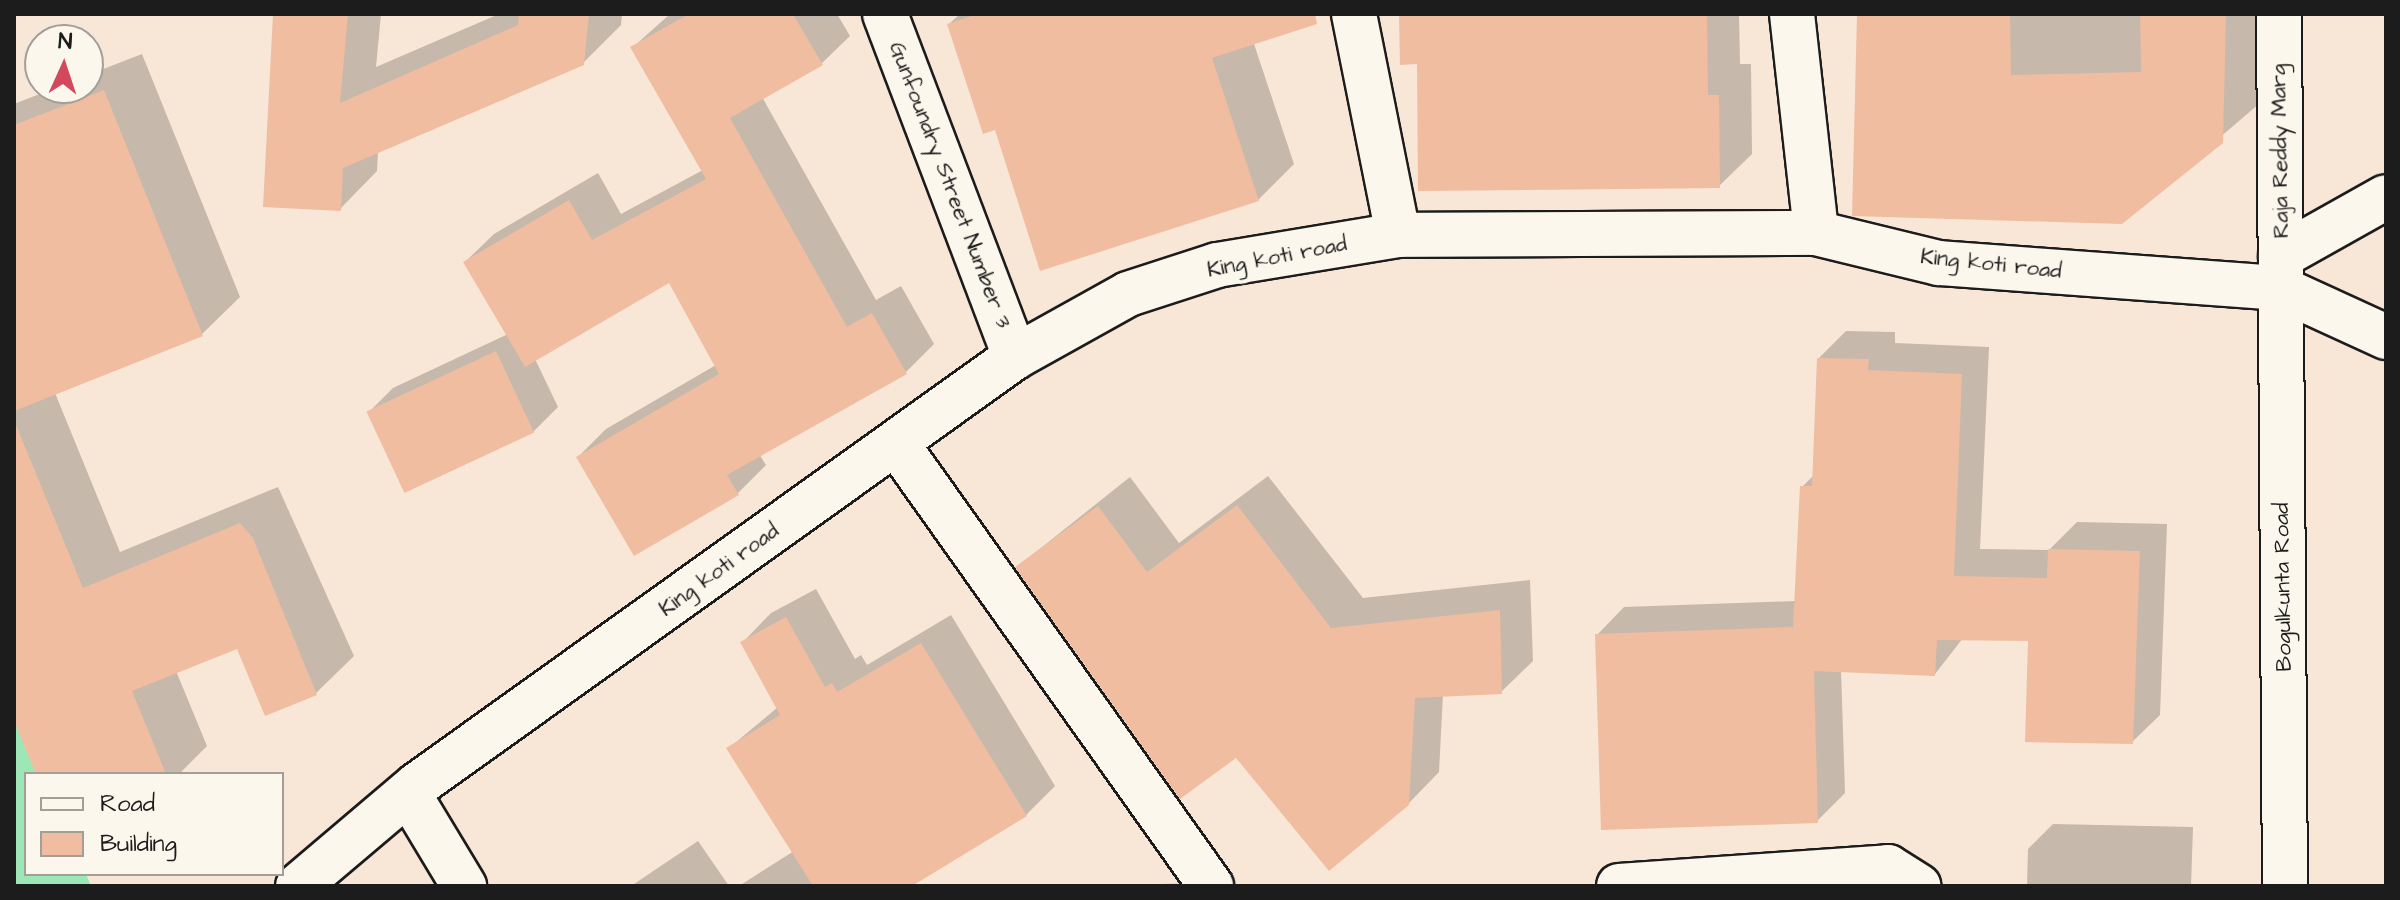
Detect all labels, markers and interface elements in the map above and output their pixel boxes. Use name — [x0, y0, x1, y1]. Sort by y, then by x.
north arrow — [24, 24, 104, 104]
text: N — [57, 26, 73, 57]
street label: Gunfoundry Street Number 3 — [883, 38, 1017, 332]
street label: Raja Reddy Marg — [2265, 63, 2295, 239]
street label: King koti road — [1205, 231, 1349, 283]
street label: King koti road — [1919, 243, 2063, 285]
street label: Bogulkunta Road — [2268, 502, 2298, 672]
street label: King koti road — [654, 518, 784, 622]
legend — [24, 772, 284, 876]
text: Road — [100, 787, 155, 821]
text: Building — [100, 827, 177, 861]

